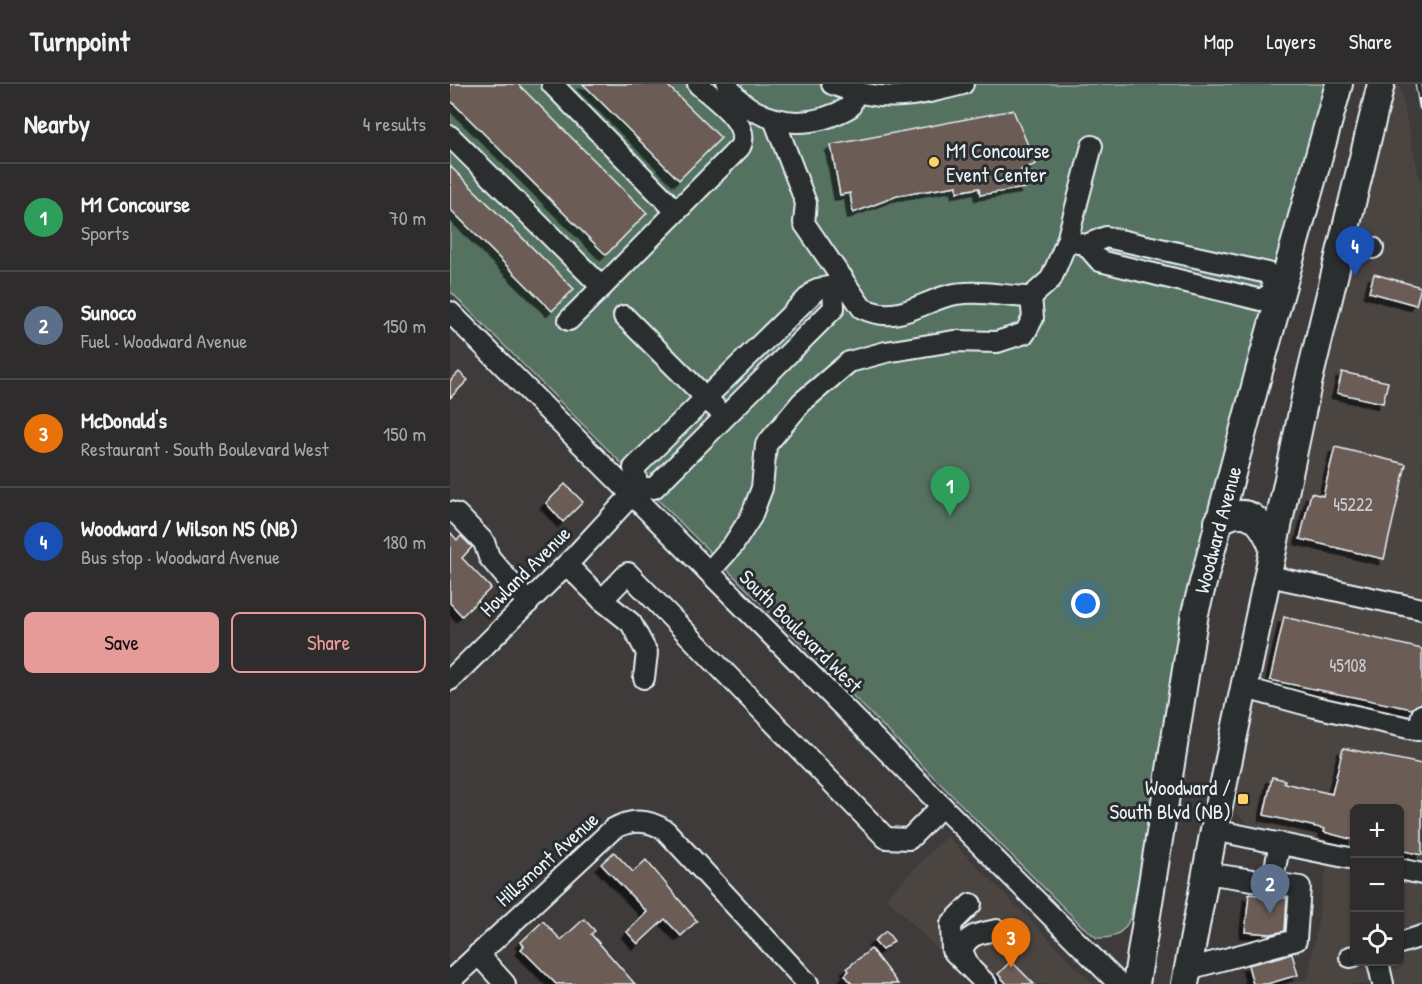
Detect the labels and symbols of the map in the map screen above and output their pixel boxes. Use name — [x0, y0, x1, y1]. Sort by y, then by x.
place label: M1 Concourse Event Center — [946, 136, 1050, 189]
marker: M1 Concourse Event Center — [927, 155, 941, 169]
pin: 4 — [1336, 226, 1374, 276]
street label: Woodward Avenue — [1186, 463, 1248, 596]
pin: 1 — [930, 466, 970, 516]
house number: 45222 — [1333, 492, 1373, 517]
street label: Howland Avenue — [473, 519, 577, 623]
street label: South Boulevard West — [733, 563, 869, 699]
your location — [1071, 589, 1100, 618]
house number: 45108 — [1330, 653, 1367, 678]
place label: Woodward / South Blvd (NB) — [1109, 773, 1231, 826]
marker: Woodward / South Blvd (NB) — [1236, 792, 1250, 806]
street label: Hillsmont Avenue — [489, 805, 605, 913]
pin: 2 — [1250, 864, 1290, 914]
pin: 3 — [992, 918, 1030, 968]

